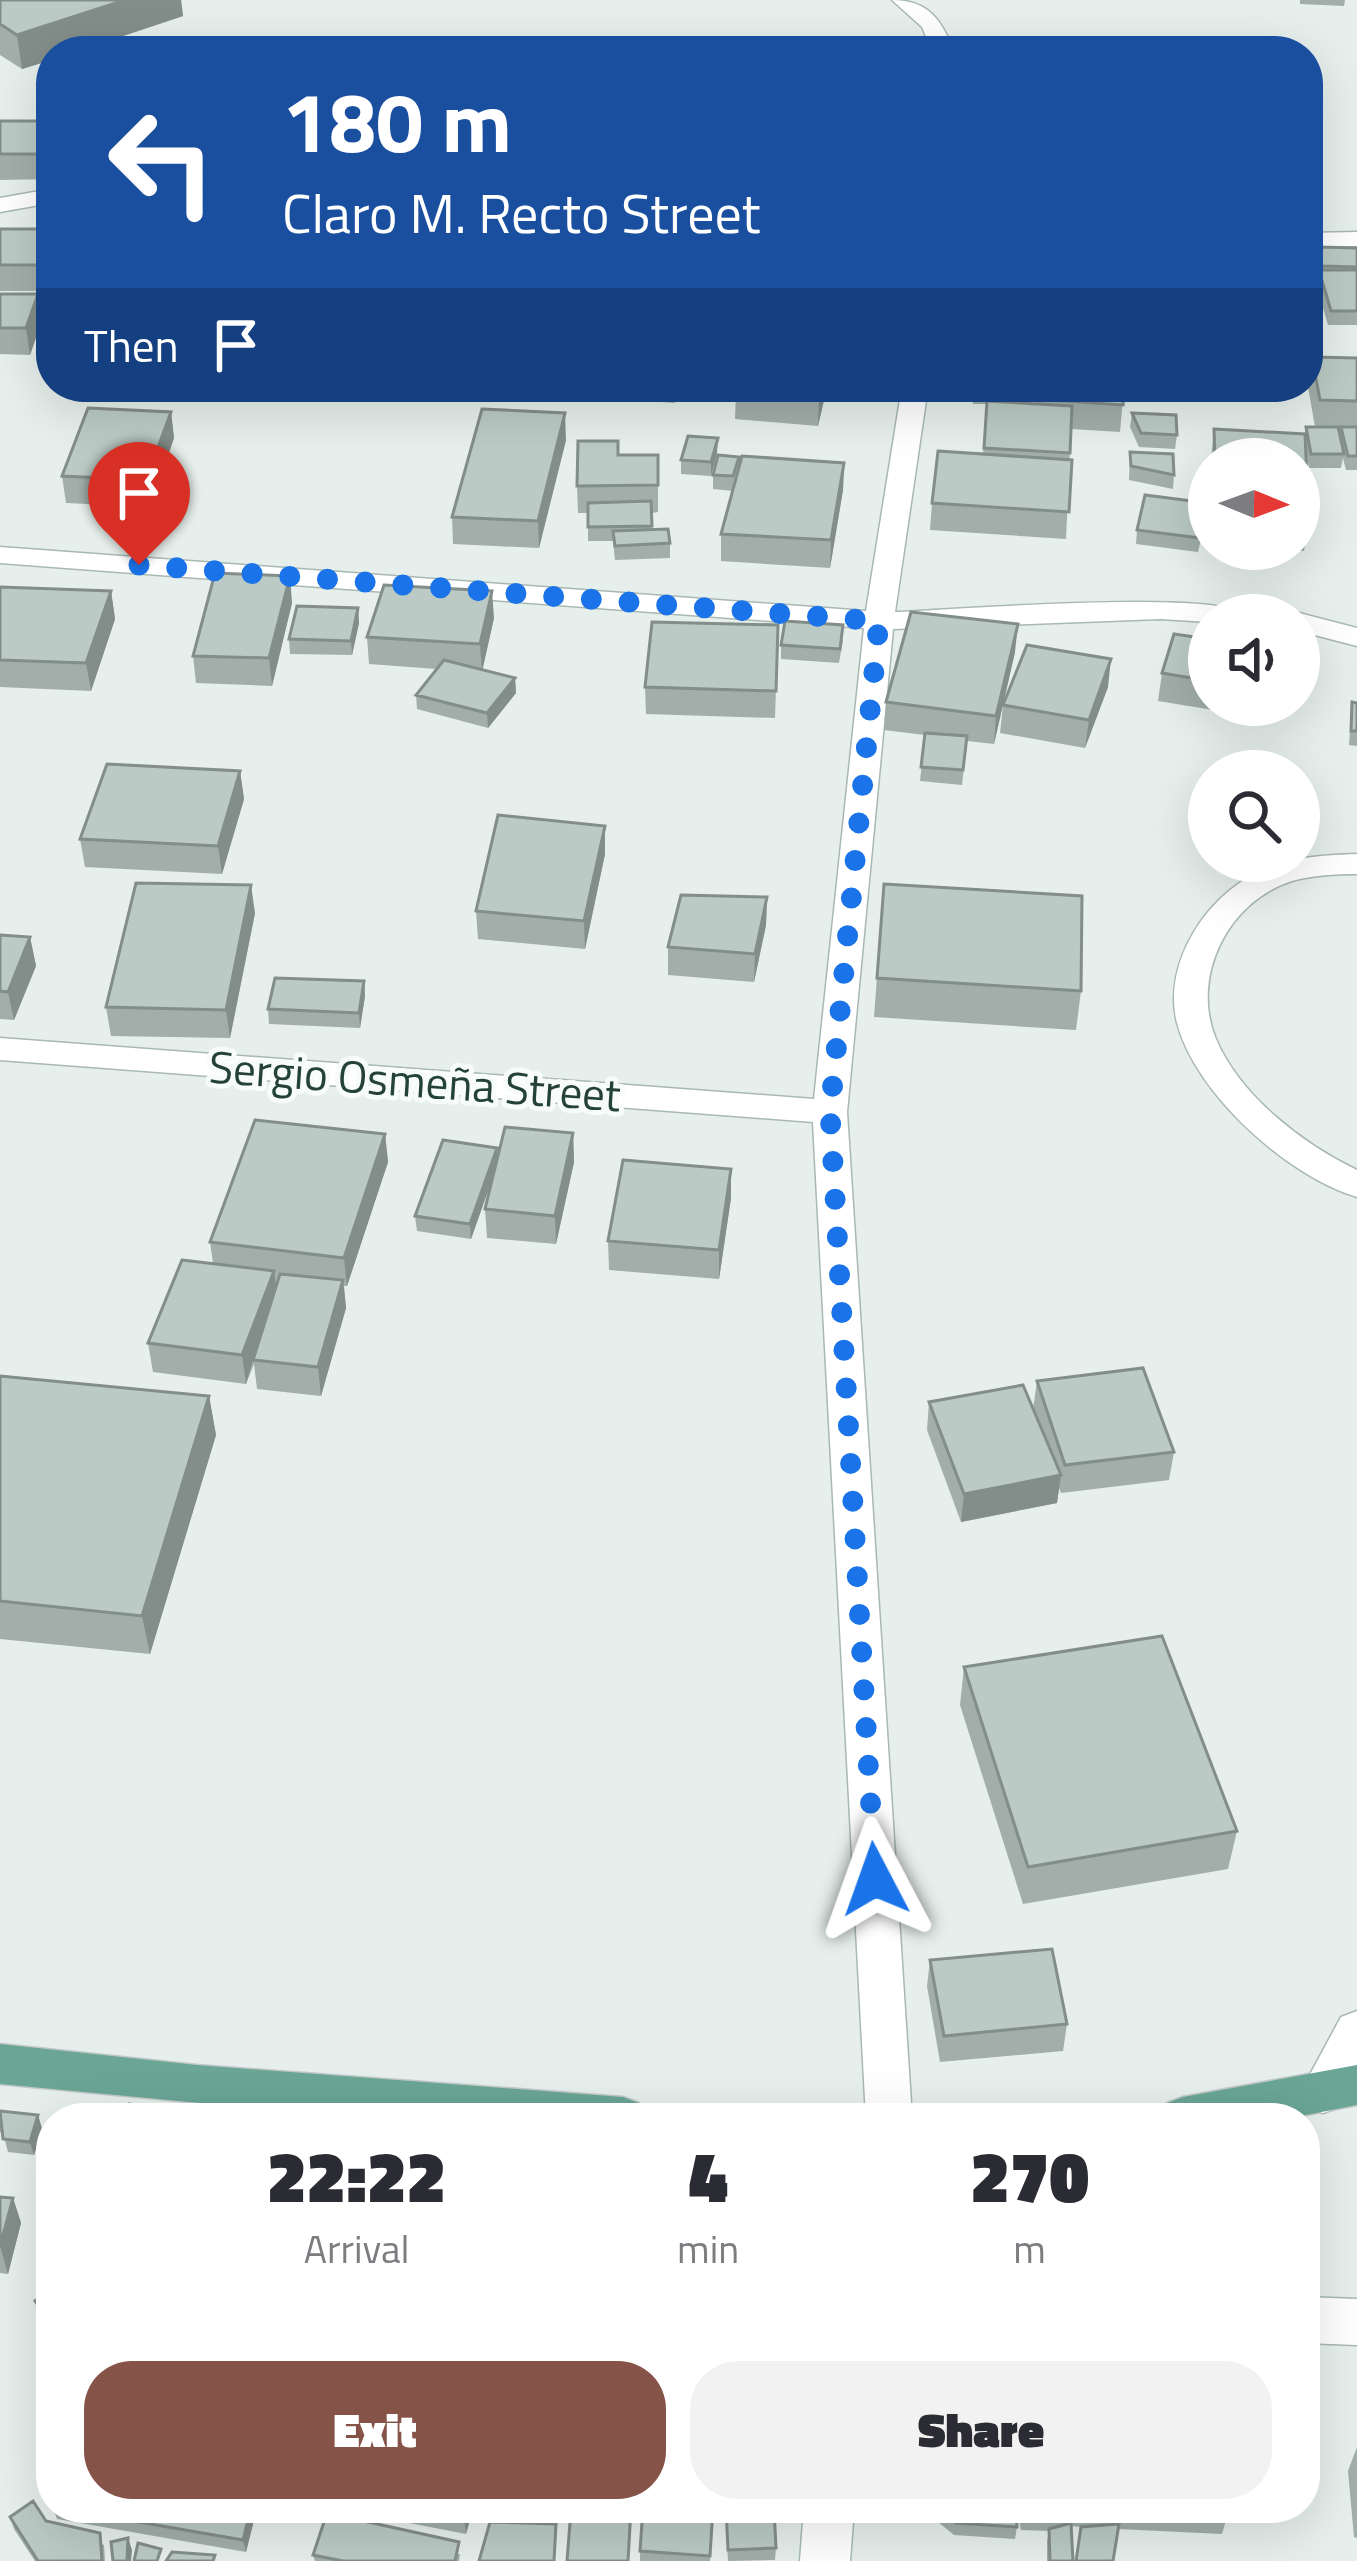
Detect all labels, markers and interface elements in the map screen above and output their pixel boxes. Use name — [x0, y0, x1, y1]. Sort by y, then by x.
text: 180 m — [282, 57, 512, 185]
icon: left — [84, 84, 240, 240]
text: Claro M. Recto Street — [282, 172, 761, 254]
text: Then — [84, 311, 179, 379]
icon: arrive — [203, 312, 269, 378]
north arrow — [1188, 438, 1320, 570]
map controls — [1188, 438, 1320, 882]
pin — [88, 442, 190, 565]
icon: arrive — [106, 460, 172, 526]
button: sound — [1188, 594, 1320, 726]
button: search — [1188, 750, 1320, 882]
street label: Sergio Osmeña Street — [207, 1032, 623, 1128]
position arrow — [812, 1816, 938, 1942]
text: 22:22 — [267, 2120, 446, 2230]
text: 4 — [688, 2120, 728, 2230]
text: 270 — [970, 2120, 1089, 2230]
text: Arrival — [304, 2219, 409, 2278]
text: min — [677, 2219, 739, 2278]
text: m — [1013, 2219, 1046, 2278]
button: Exit — [84, 2361, 666, 2499]
button: Share — [690, 2361, 1272, 2499]

